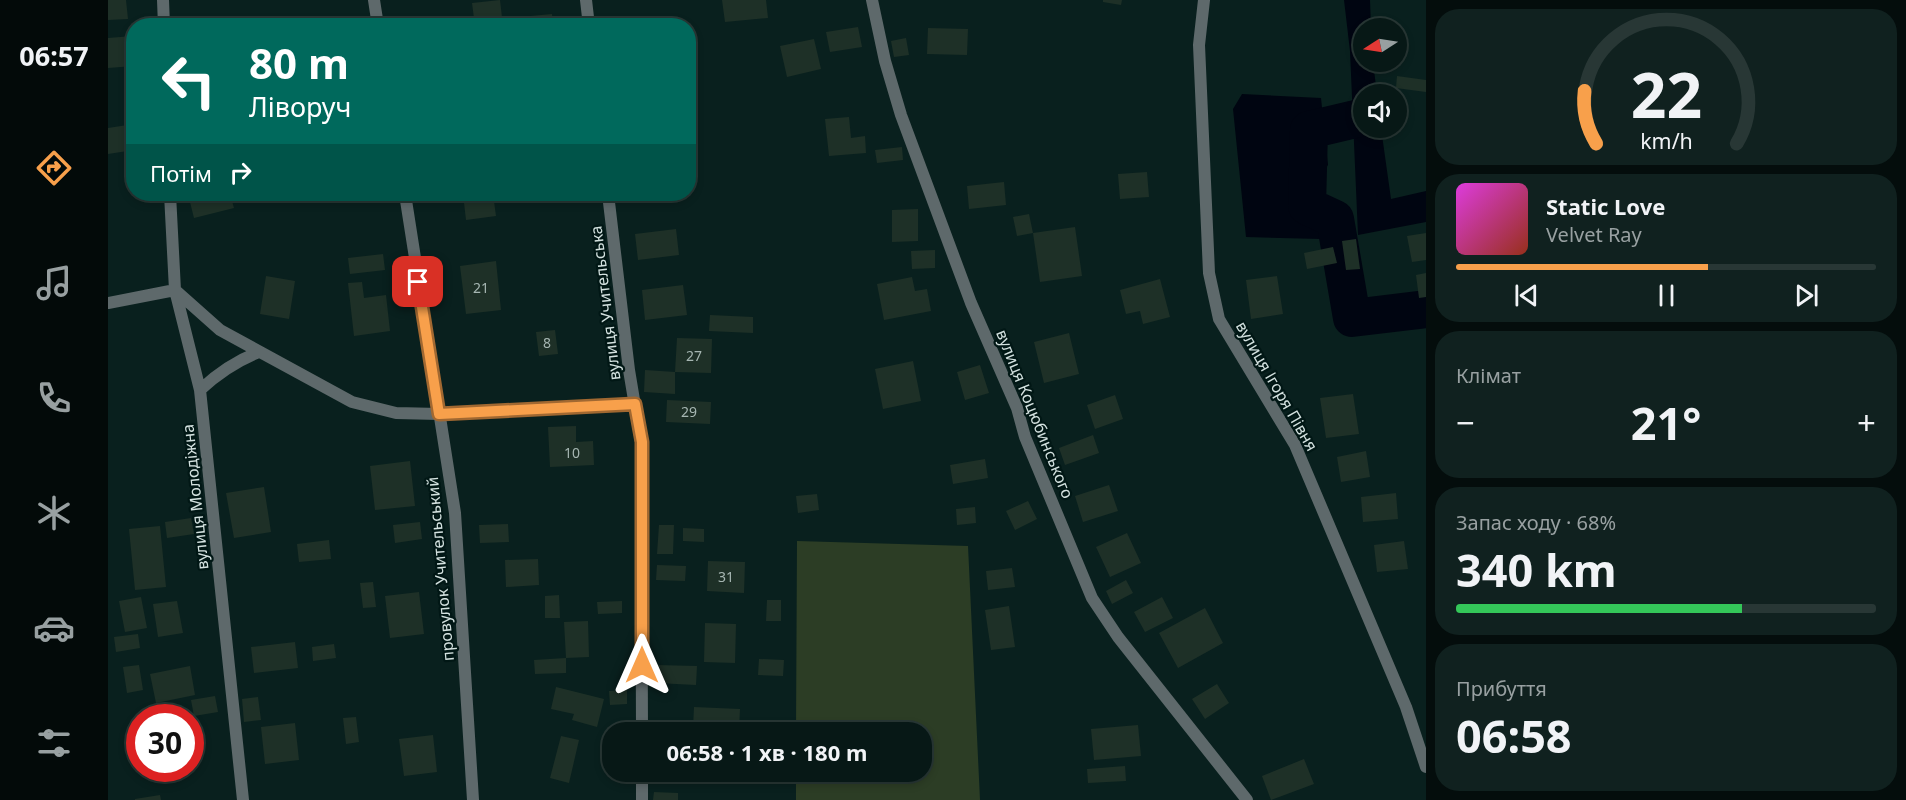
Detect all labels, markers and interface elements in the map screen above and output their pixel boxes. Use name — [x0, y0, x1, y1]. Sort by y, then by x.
north arrow — [1353, 18, 1407, 72]
map controls — [1353, 18, 1407, 138]
text: 80 m — [249, 34, 349, 91]
text: 06:57 — [19, 37, 89, 74]
icon: left — [150, 42, 228, 120]
text: 22 — [1630, 51, 1702, 136]
button: sound — [1353, 84, 1407, 138]
text: Ліворуч — [249, 88, 351, 125]
text: km/h — [1640, 126, 1692, 155]
icon: directions — [33, 147, 75, 189]
icon: right — [224, 156, 257, 189]
text: Потім — [150, 158, 212, 188]
text: Static Love — [1546, 191, 1665, 221]
text: Velvet Ray — [1546, 221, 1642, 248]
street label: вулиця Учительська — [585, 224, 625, 382]
pin — [392, 256, 443, 307]
icon: music — [33, 262, 75, 304]
icon: arrive — [401, 265, 434, 298]
house number: 21 — [473, 278, 489, 297]
icon: previous — [1510, 279, 1543, 312]
icon: pause — [1650, 279, 1683, 312]
icon: next — [1790, 279, 1823, 312]
street label: вулиця Ігоря Півня — [1231, 317, 1323, 455]
street label: вулиця Коцюбинського — [991, 326, 1079, 502]
house number: 8 — [543, 333, 551, 352]
house number: 27 — [686, 346, 702, 365]
text: Клімат — [1456, 362, 1521, 389]
icon: phone — [33, 377, 75, 419]
text: 21° — [1631, 392, 1701, 453]
text: − — [1456, 400, 1475, 445]
text: + — [1857, 400, 1876, 445]
house number: 29 — [681, 402, 697, 421]
street label: вулиця Молодіжна — [176, 423, 214, 571]
house number: 10 — [564, 443, 580, 462]
street label: провулок Учительський — [421, 476, 459, 662]
icon: climate — [33, 492, 75, 534]
text: Запас ходу · 68% — [1456, 509, 1616, 536]
text: 340 km — [1456, 539, 1617, 600]
house number: 31 — [718, 567, 734, 586]
icon: car — [33, 607, 75, 649]
position arrow — [610, 633, 674, 697]
text: Прибуття — [1456, 675, 1547, 702]
speed limit sign: 30 — [126, 704, 204, 782]
text: 06:58 — [1456, 705, 1572, 766]
icon: filters — [33, 722, 75, 764]
text: 06:58 · 1 хв · 180 m — [667, 737, 867, 767]

